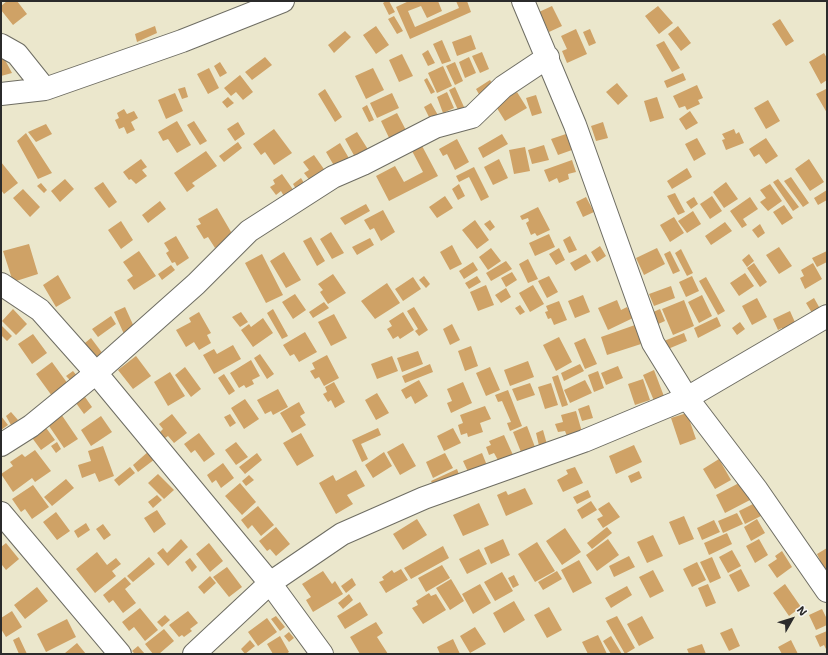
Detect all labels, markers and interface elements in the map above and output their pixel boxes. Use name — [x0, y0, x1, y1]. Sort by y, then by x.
north arrow — [772, 599, 812, 639]
text: N — [793, 603, 810, 619]

